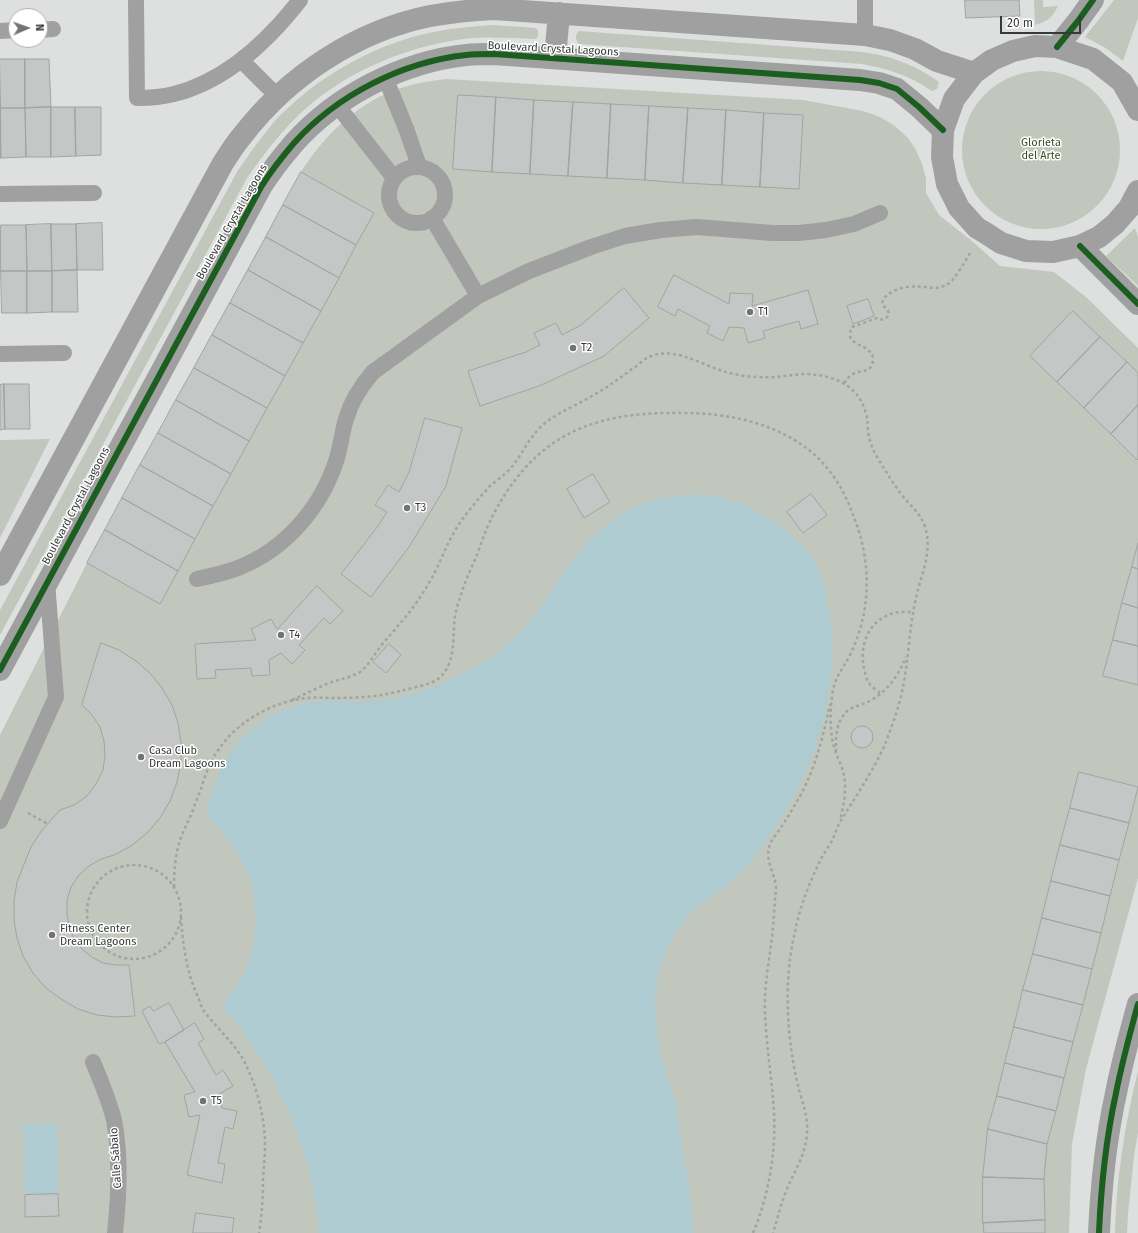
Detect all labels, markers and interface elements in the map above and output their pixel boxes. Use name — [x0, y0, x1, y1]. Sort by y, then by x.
north arrow — [8, 8, 48, 48]
scale bar — [1002, 8, 1083, 34]
text: 20 m — [1007, 16, 1033, 30]
text: N — [33, 24, 46, 31]
street label: Boulevard Crystal Lagoons — [487, 39, 619, 59]
park label: Glorieta del Arte — [1021, 136, 1061, 162]
street label: Boulevard Crystal Lagoons — [194, 162, 270, 282]
place label: T1 — [758, 305, 768, 319]
marker: T1 — [745, 307, 755, 317]
place label: T2 — [581, 341, 592, 355]
marker: T2 — [568, 343, 578, 353]
street label: Boulevard Crystal Lagoons — [39, 445, 113, 567]
place label: T3 — [415, 501, 426, 515]
marker: T3 — [402, 503, 412, 513]
place label: T4 — [289, 628, 300, 642]
marker: T4 — [276, 630, 286, 640]
place label: Casa Club Dream Lagoons — [149, 744, 225, 770]
marker: Casa Club Dream Lagoons — [136, 752, 146, 762]
place label: Fitness Center Dream Lagoons — [60, 922, 136, 948]
marker: Fitness Center Dream Lagoons — [47, 930, 57, 940]
place label: T5 — [211, 1094, 222, 1108]
marker: T5 — [198, 1096, 208, 1106]
street label: Calle Sábalo — [107, 1127, 125, 1189]

